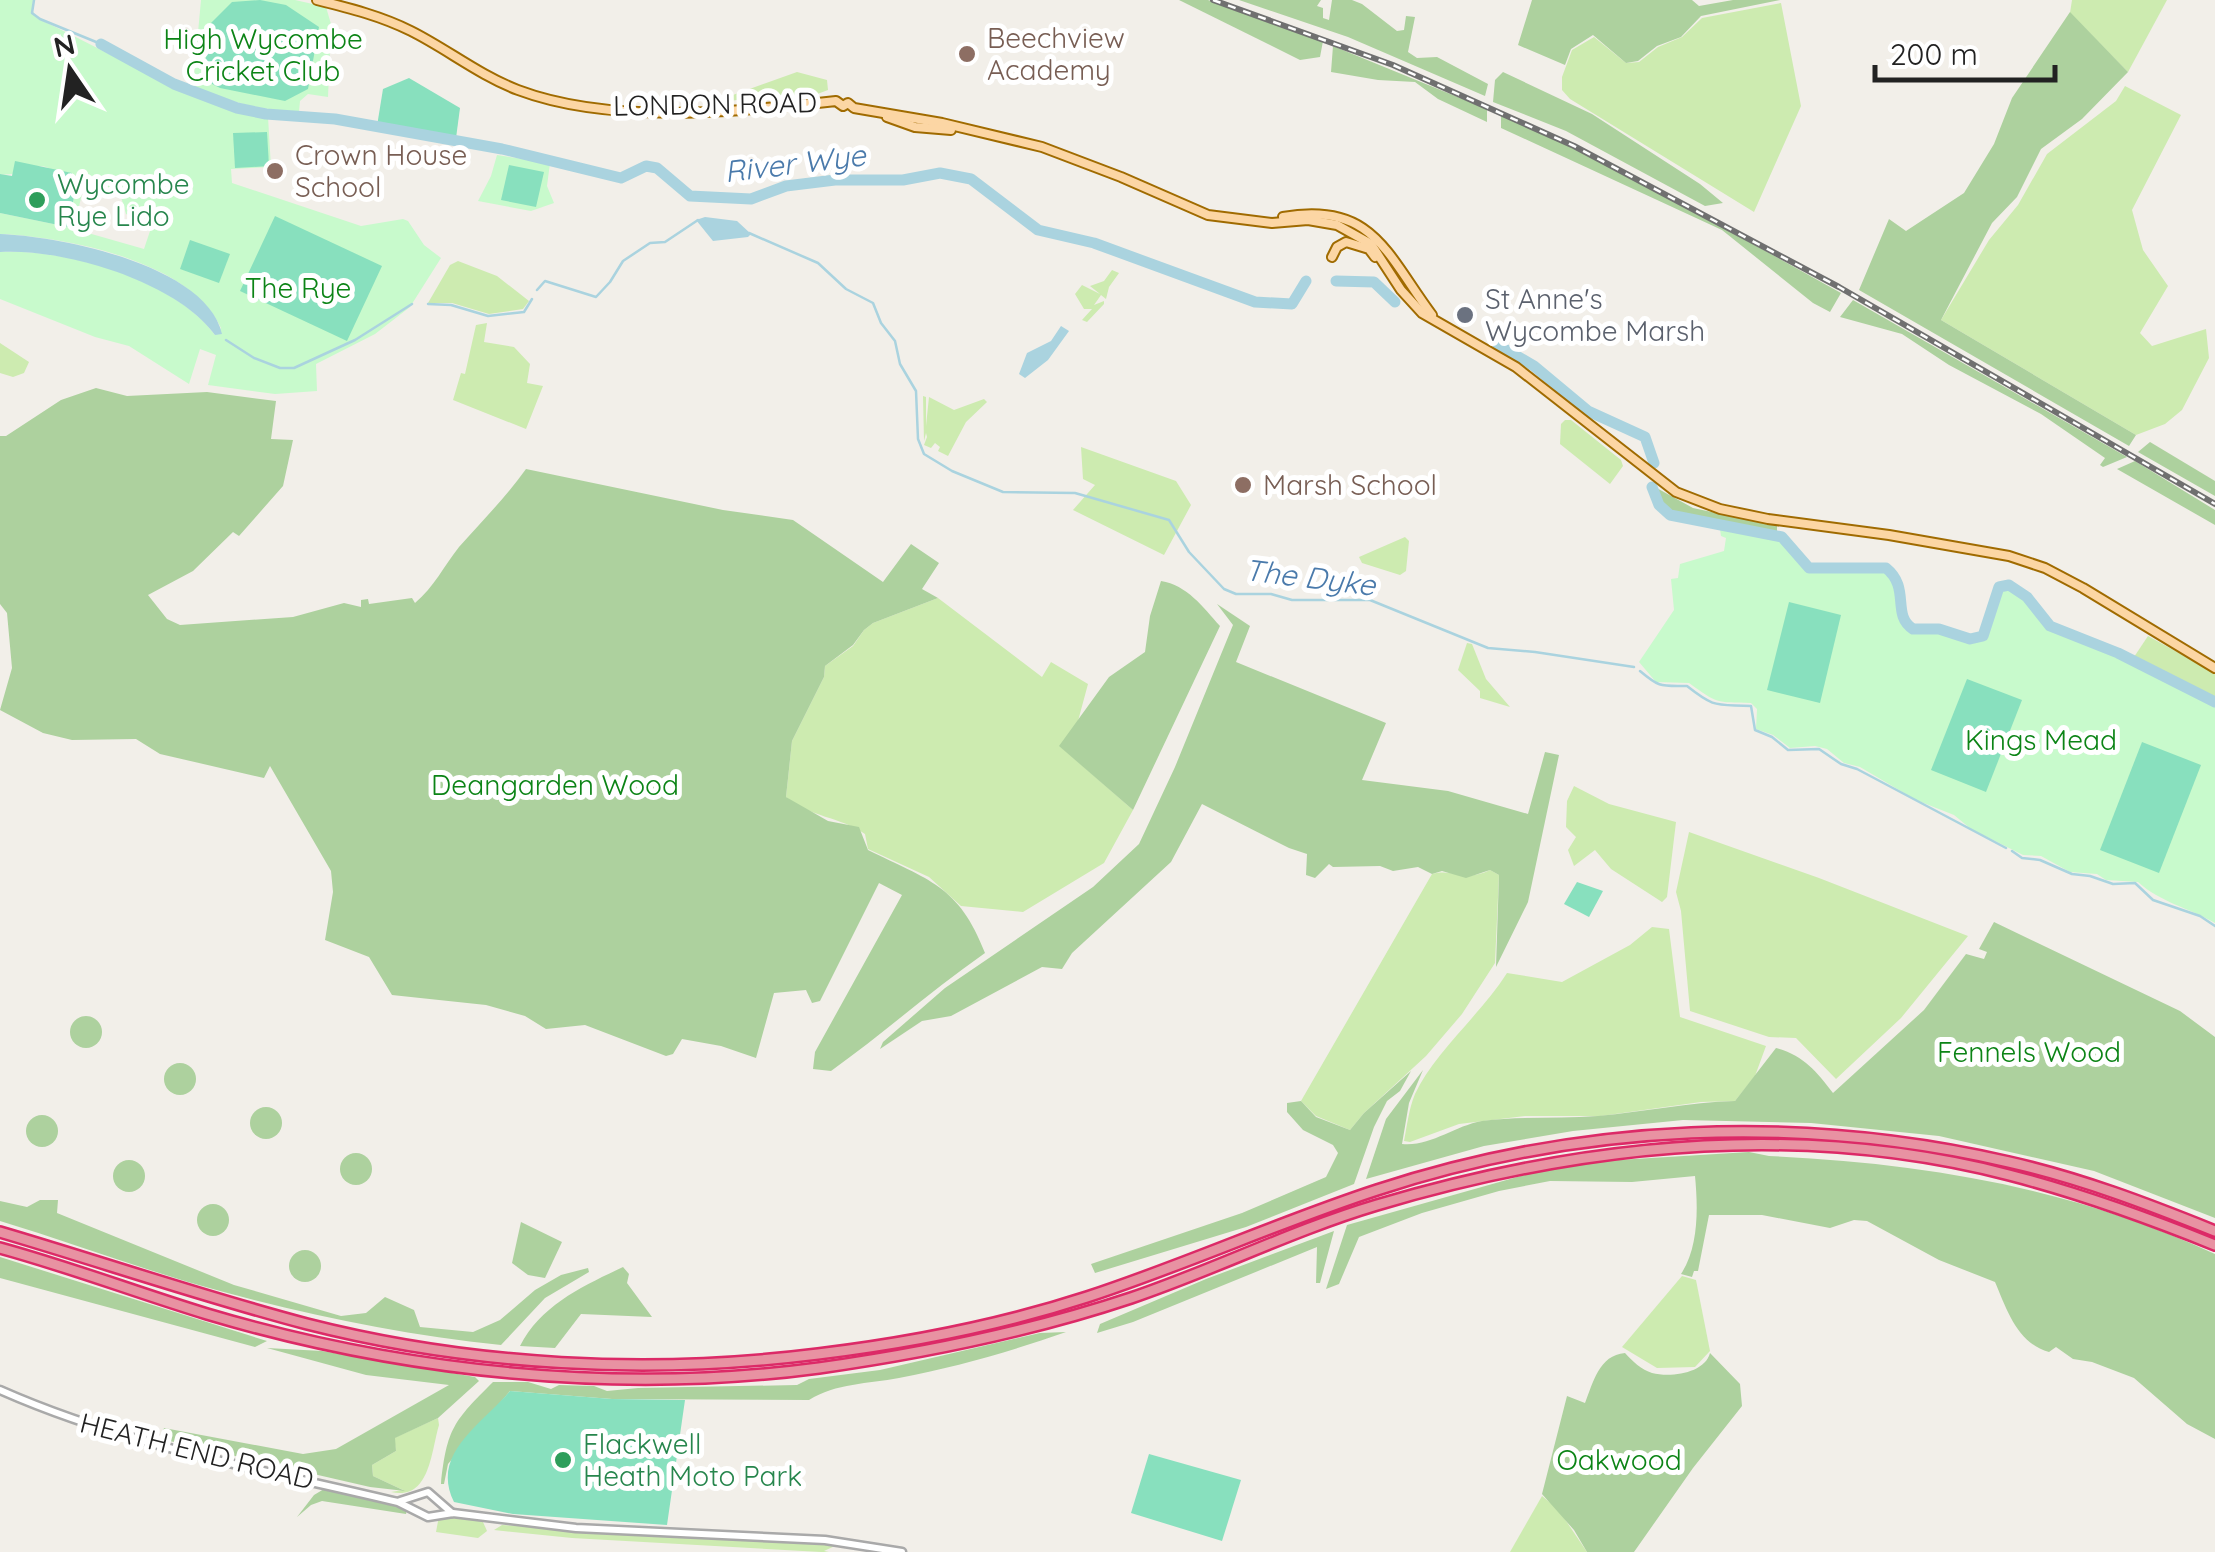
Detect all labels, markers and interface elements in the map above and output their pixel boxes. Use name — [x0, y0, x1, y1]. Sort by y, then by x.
north arrow — [20, 20, 120, 120]
place label: Beechview Academy — [987, 20, 1125, 87]
scale bar — [1875, 20, 2055, 82]
park label: High Wycombe Cricket Club — [163, 21, 363, 88]
text: N — [50, 26, 78, 65]
text: 200 m — [1890, 35, 1978, 73]
marker: Beechview Academy — [956, 43, 978, 65]
street label: LONDON ROAD — [613, 84, 817, 123]
water label: River Wye — [722, 135, 869, 191]
place label: Crown House School — [295, 137, 467, 204]
marker: Crown House School — [264, 160, 286, 182]
place label: Wycombe Rye Lido — [57, 166, 190, 233]
marker: Wycombe Rye Lido — [26, 189, 48, 211]
park label: The Rye — [245, 270, 351, 305]
place label: St Anne's Wycombe Marsh — [1485, 281, 1705, 348]
marker: St Anne's Wycombe Marsh — [1454, 304, 1476, 326]
place label: Marsh School — [1263, 467, 1437, 502]
marker: Marsh School — [1232, 474, 1254, 496]
water label: The Dyke — [1243, 550, 1379, 604]
park label: Kings Mead — [1965, 722, 2117, 757]
park label: Deangarden Wood — [431, 767, 679, 802]
park label: Fennels Wood — [1937, 1034, 2121, 1069]
street label: HEATH END ROAD — [77, 1405, 318, 1496]
place label: Flackwell Heath Moto Park — [583, 1426, 802, 1493]
park label: Oakwood — [1556, 1442, 1682, 1477]
marker: Flackwell Heath Moto Park — [552, 1449, 574, 1471]

